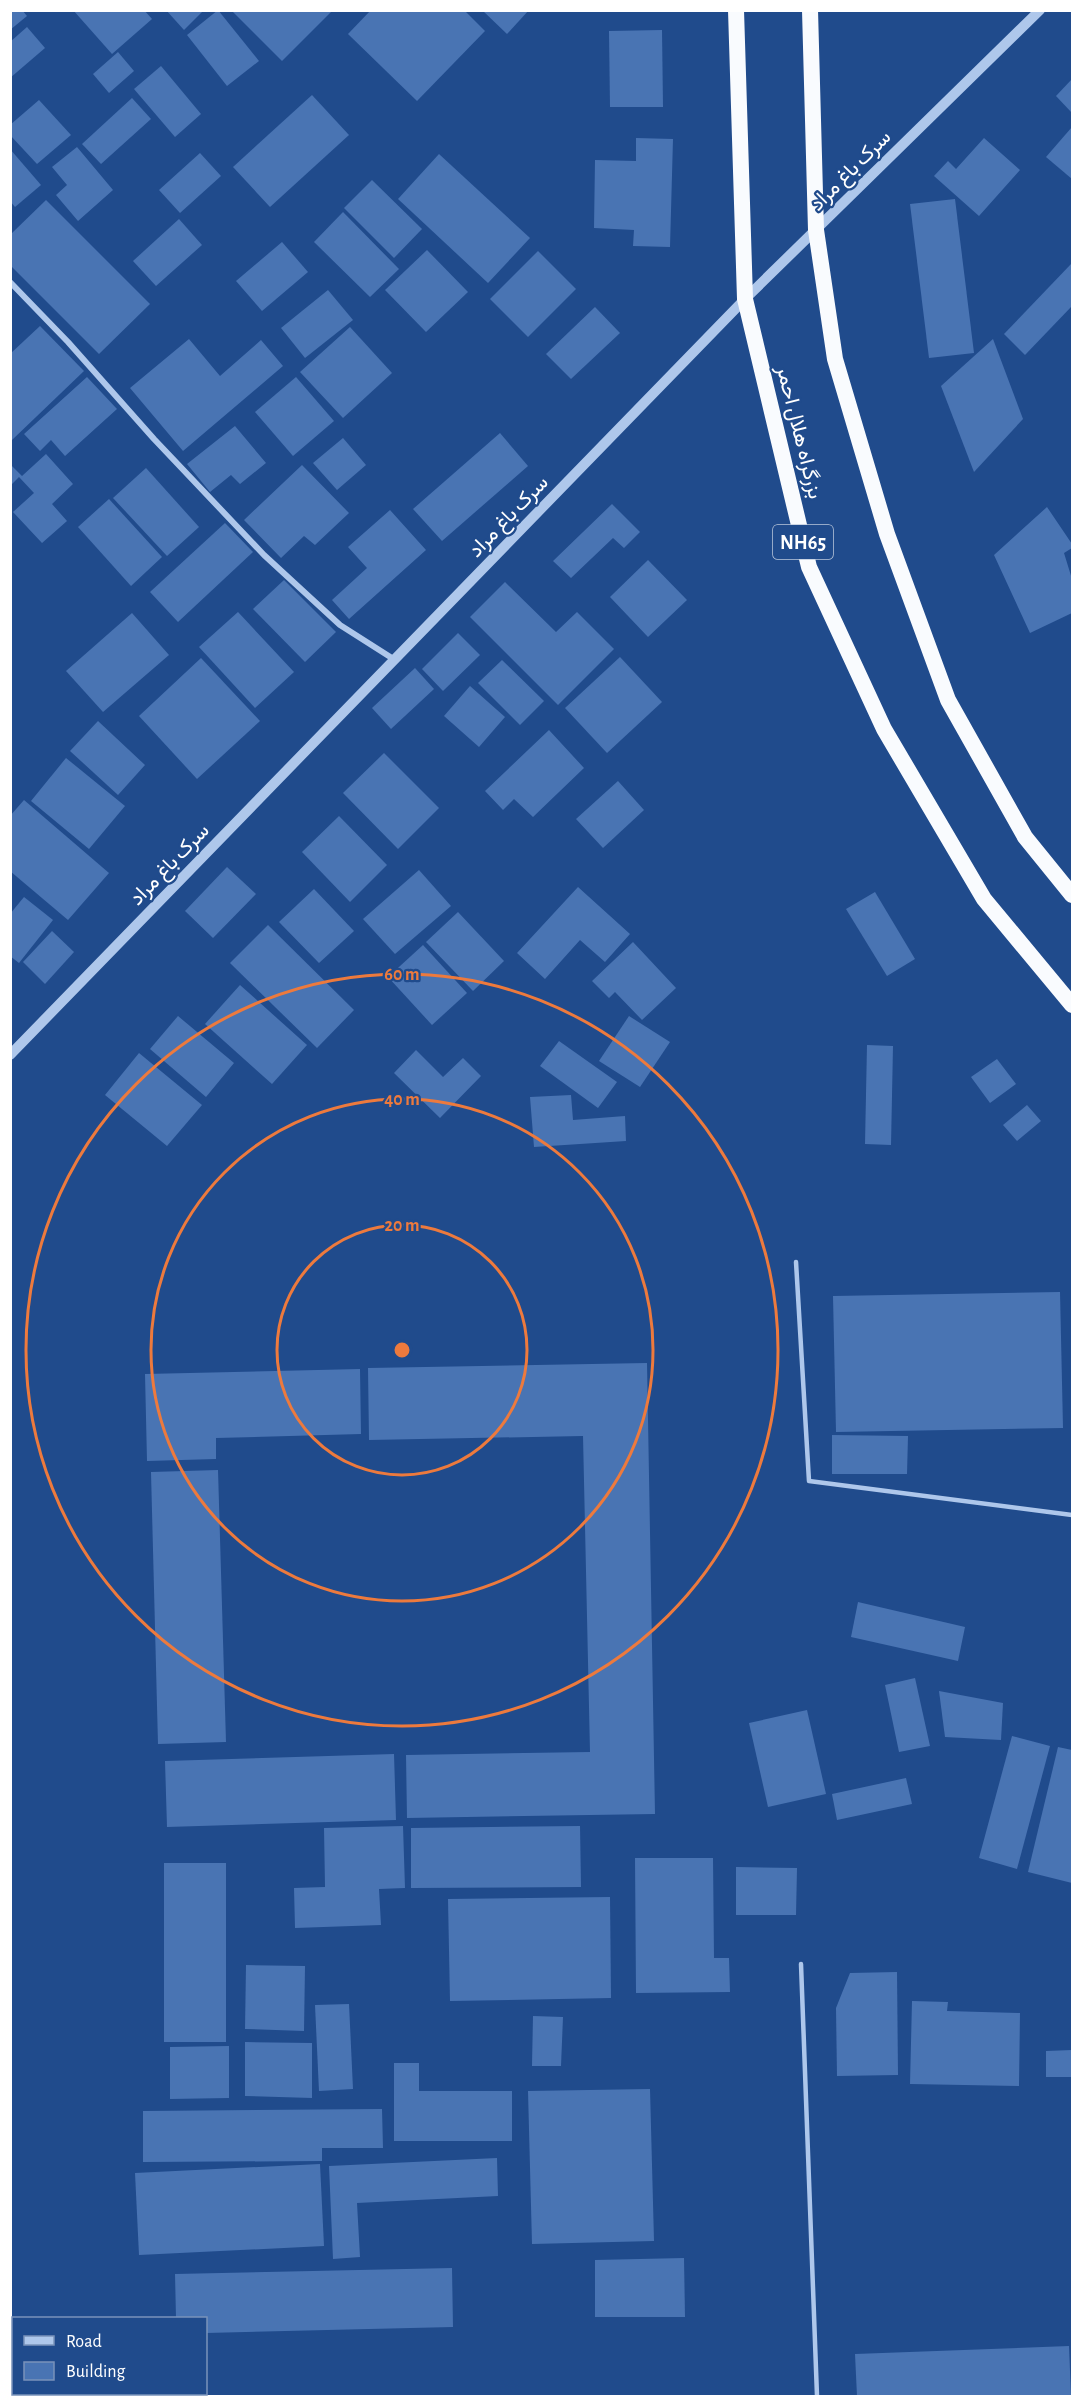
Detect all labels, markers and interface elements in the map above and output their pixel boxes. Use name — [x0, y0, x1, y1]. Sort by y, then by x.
street label: سرک باغ مراد — [806, 126, 897, 217]
street label: بزرگراه هلال احمر — [771, 362, 826, 501]
street label: سرک باغ مراد — [464, 471, 554, 563]
road number: NH65 — [773, 525, 833, 559]
street label: سرک باغ مراد — [125, 819, 215, 911]
text: 60 m — [384, 966, 420, 984]
text: 40 m — [384, 1091, 420, 1109]
text: 20 m — [384, 1217, 420, 1235]
centre of rings — [392, 1340, 412, 1360]
legend — [12, 2317, 207, 2395]
text: Road — [66, 2333, 102, 2351]
text: Building — [66, 2363, 126, 2381]

